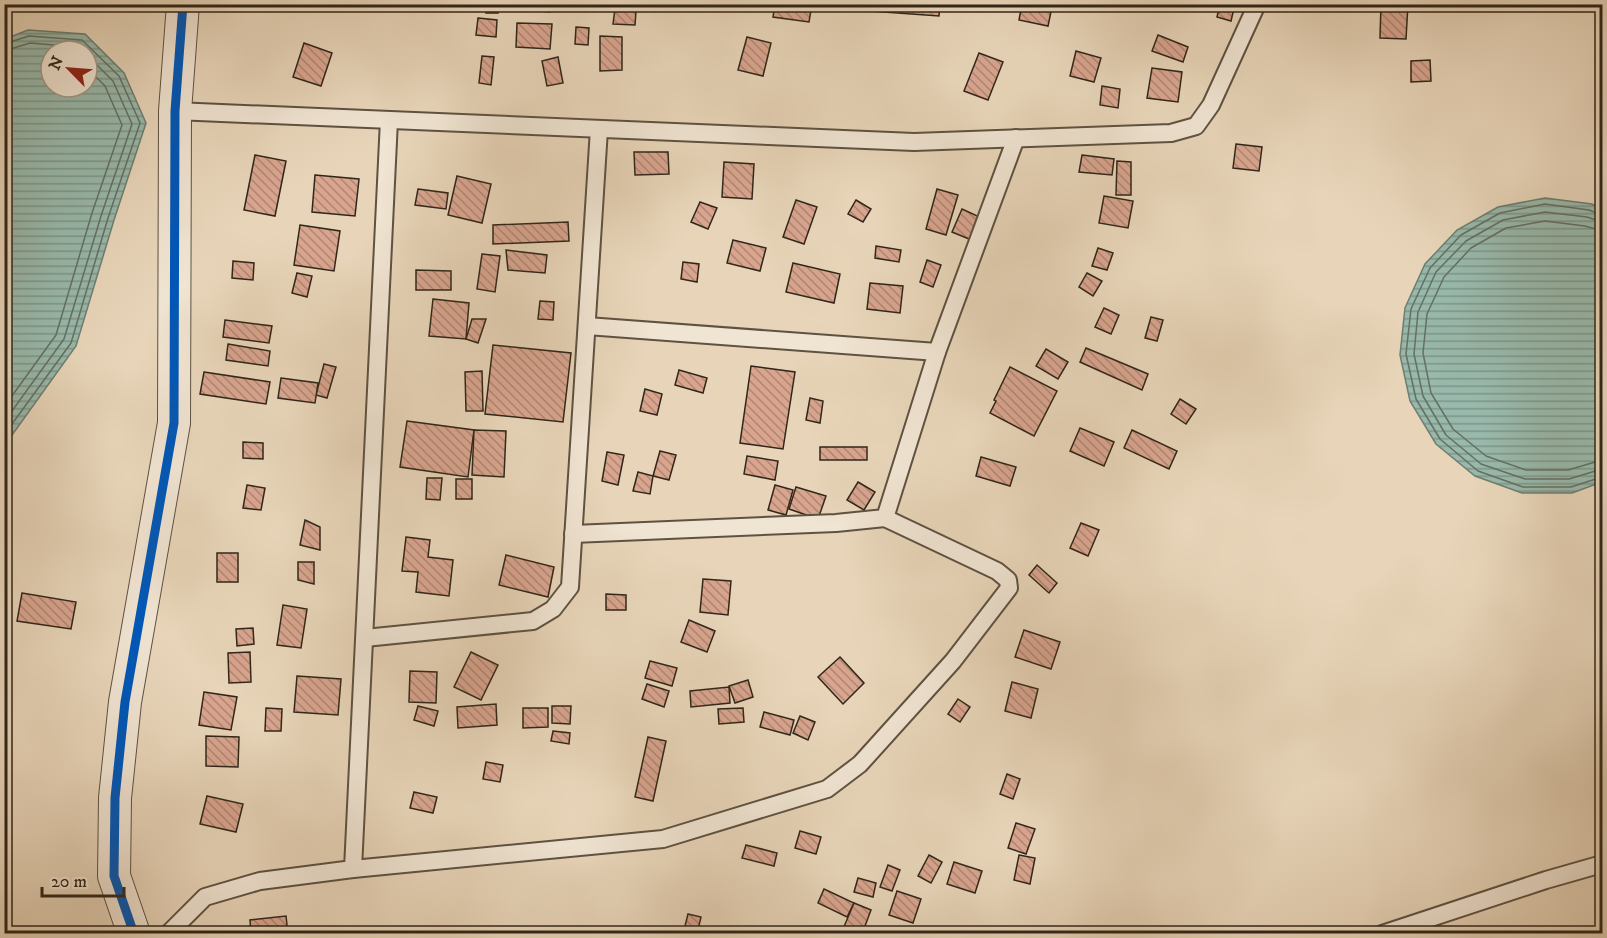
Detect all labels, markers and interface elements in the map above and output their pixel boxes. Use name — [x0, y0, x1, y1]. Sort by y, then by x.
north arrow — [39, 39, 99, 99]
text: N — [44, 53, 68, 73]
scale bar — [42, 860, 124, 898]
text: 20 m — [51, 871, 87, 893]

